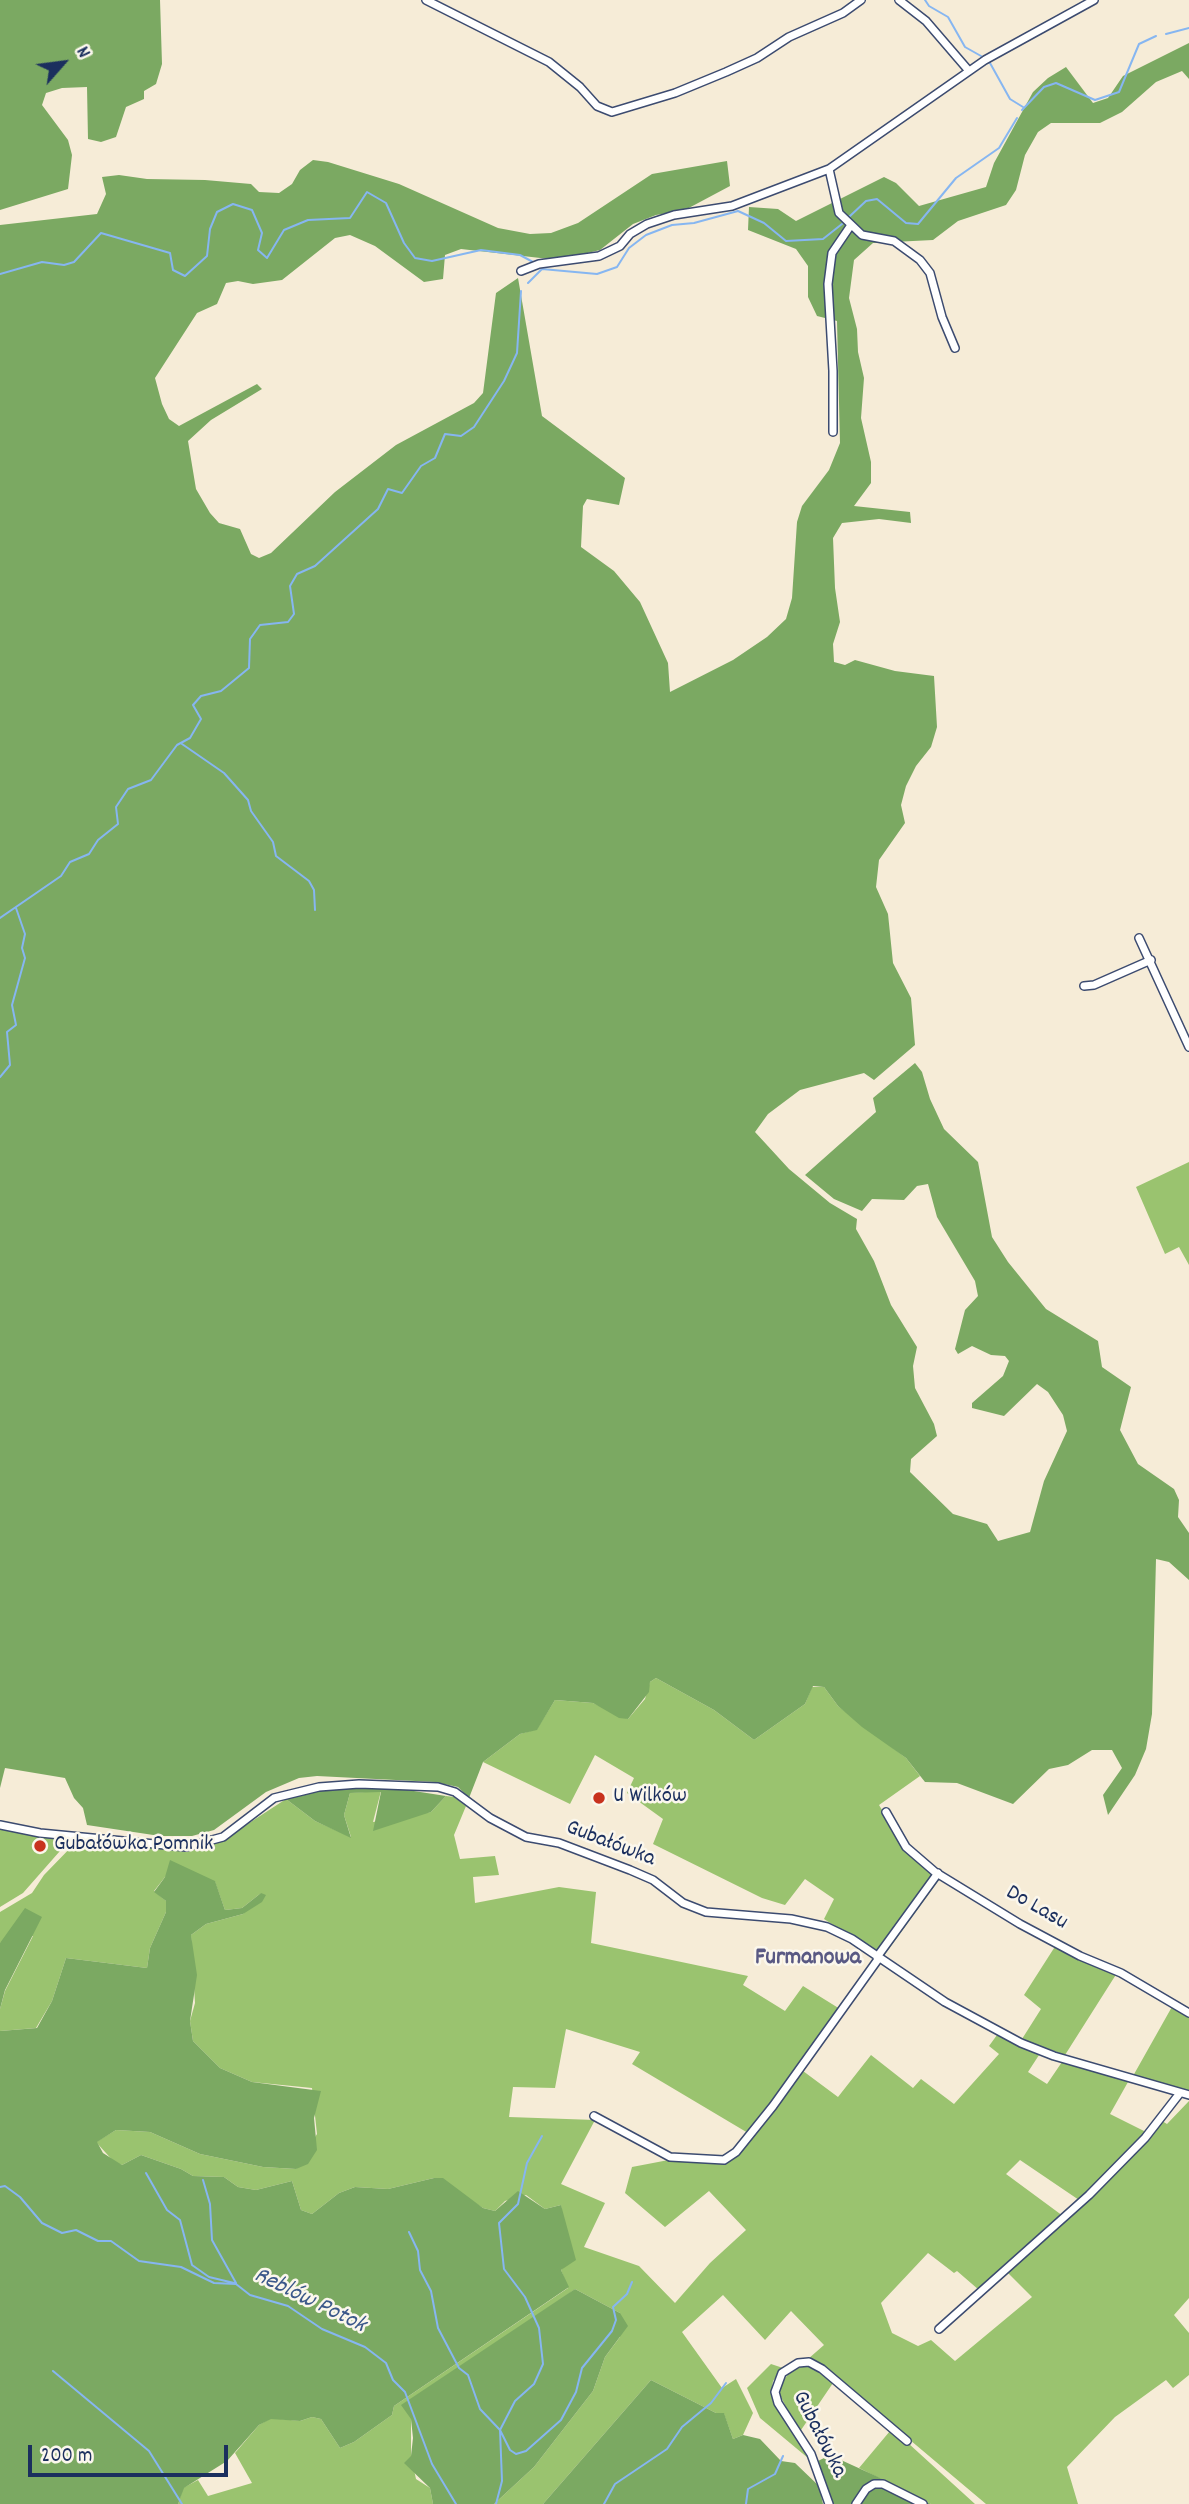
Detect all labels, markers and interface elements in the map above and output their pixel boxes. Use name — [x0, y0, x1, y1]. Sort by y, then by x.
north arrow — [28, 28, 98, 98]
text: N — [68, 42, 96, 63]
place label: U Wilków — [613, 1784, 687, 1812]
marker: U Wilków — [591, 1790, 607, 1806]
street label: Gubałówka — [561, 1815, 659, 1875]
place label: Gubałówka Pomnik — [54, 1832, 213, 1860]
marker: Gubałówka Pomnik — [32, 1838, 48, 1854]
street label: Do Lasu — [1000, 1880, 1072, 1938]
district label: Furmanowa — [755, 1946, 861, 1974]
water label: Reblów Potok — [248, 2263, 370, 2341]
street label: Gubałówka — [785, 2387, 851, 2483]
scale bar — [32, 2430, 231, 2474]
text: 200 m — [41, 2442, 92, 2472]

